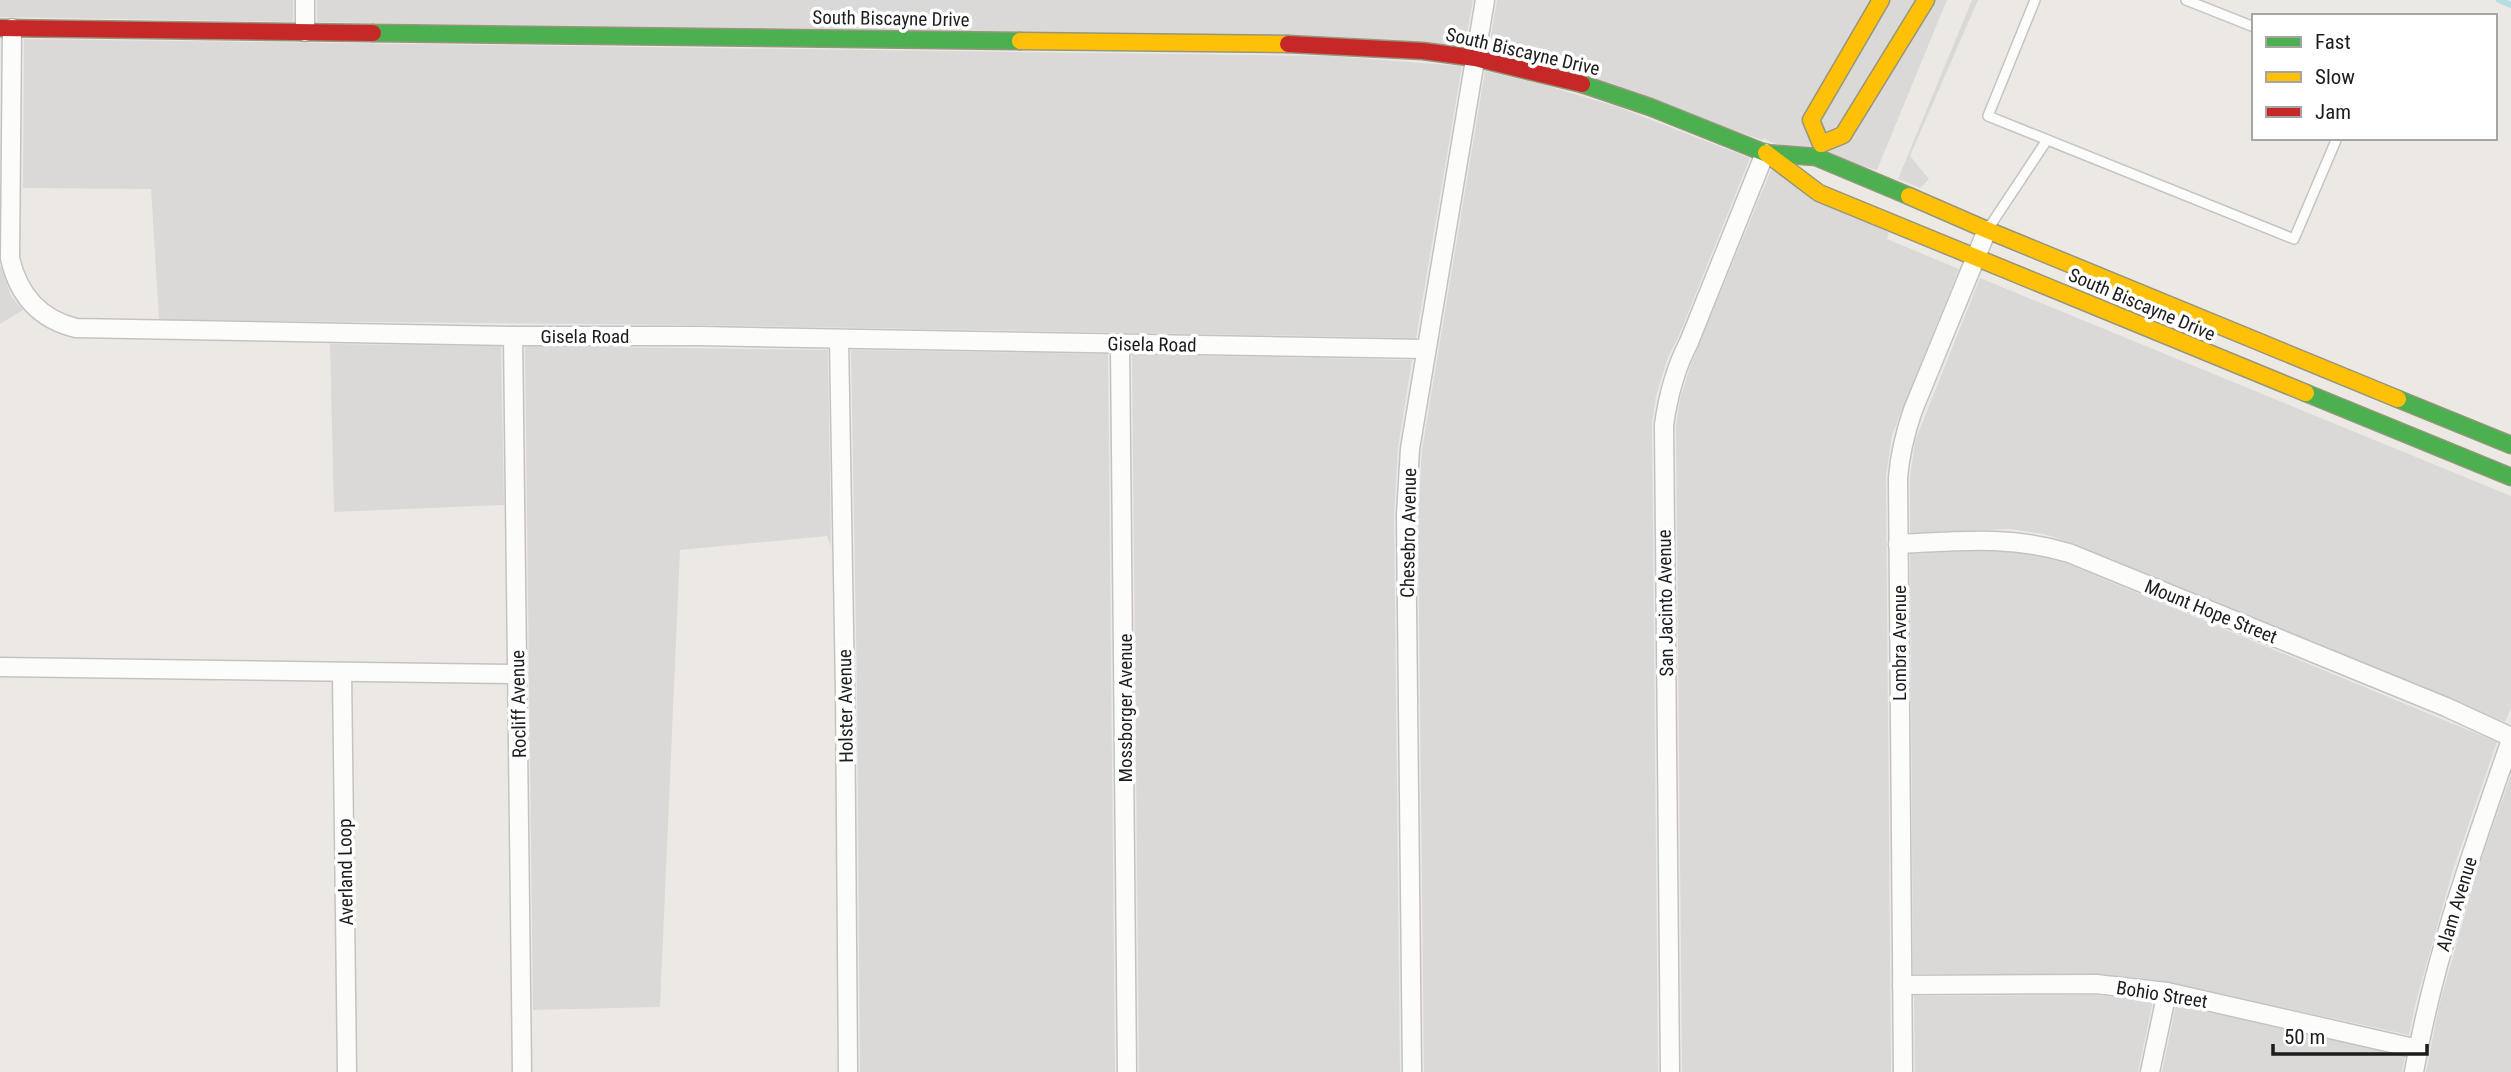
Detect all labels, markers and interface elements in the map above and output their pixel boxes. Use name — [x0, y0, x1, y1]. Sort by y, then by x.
street label: South Biscayne Drive — [812, 6, 970, 31]
legend — [2252, 14, 2497, 140]
street label: South Biscayne Drive — [1444, 23, 1602, 80]
text: Fast — [2315, 30, 2351, 54]
text: Slow — [2315, 65, 2355, 89]
text: Jam — [2315, 100, 2351, 124]
street label: South Biscayne Drive — [2065, 263, 2219, 346]
street label: Gisela Road — [540, 325, 630, 348]
street label: Gisela Road — [1107, 332, 1197, 357]
street label: Chesebro Avenue — [1396, 468, 1421, 598]
street label: San Jacinto Avenue — [1653, 529, 1678, 677]
street label: Mount Hope Street — [2141, 574, 2280, 648]
street label: Lombra Avenue — [1888, 585, 1911, 701]
street label: Mossborger Avenue — [1114, 633, 1137, 782]
street label: Holster Avenue — [833, 649, 858, 763]
street label: Rocliff Avenue — [506, 650, 531, 758]
street label: Averland Loop — [333, 818, 358, 926]
street label: Alam Avenue — [2431, 854, 2482, 954]
street label: Bohio Street — [2115, 976, 2209, 1013]
scale bar — [2273, 1012, 2427, 1056]
text: 50 m — [2284, 1025, 2325, 1049]

